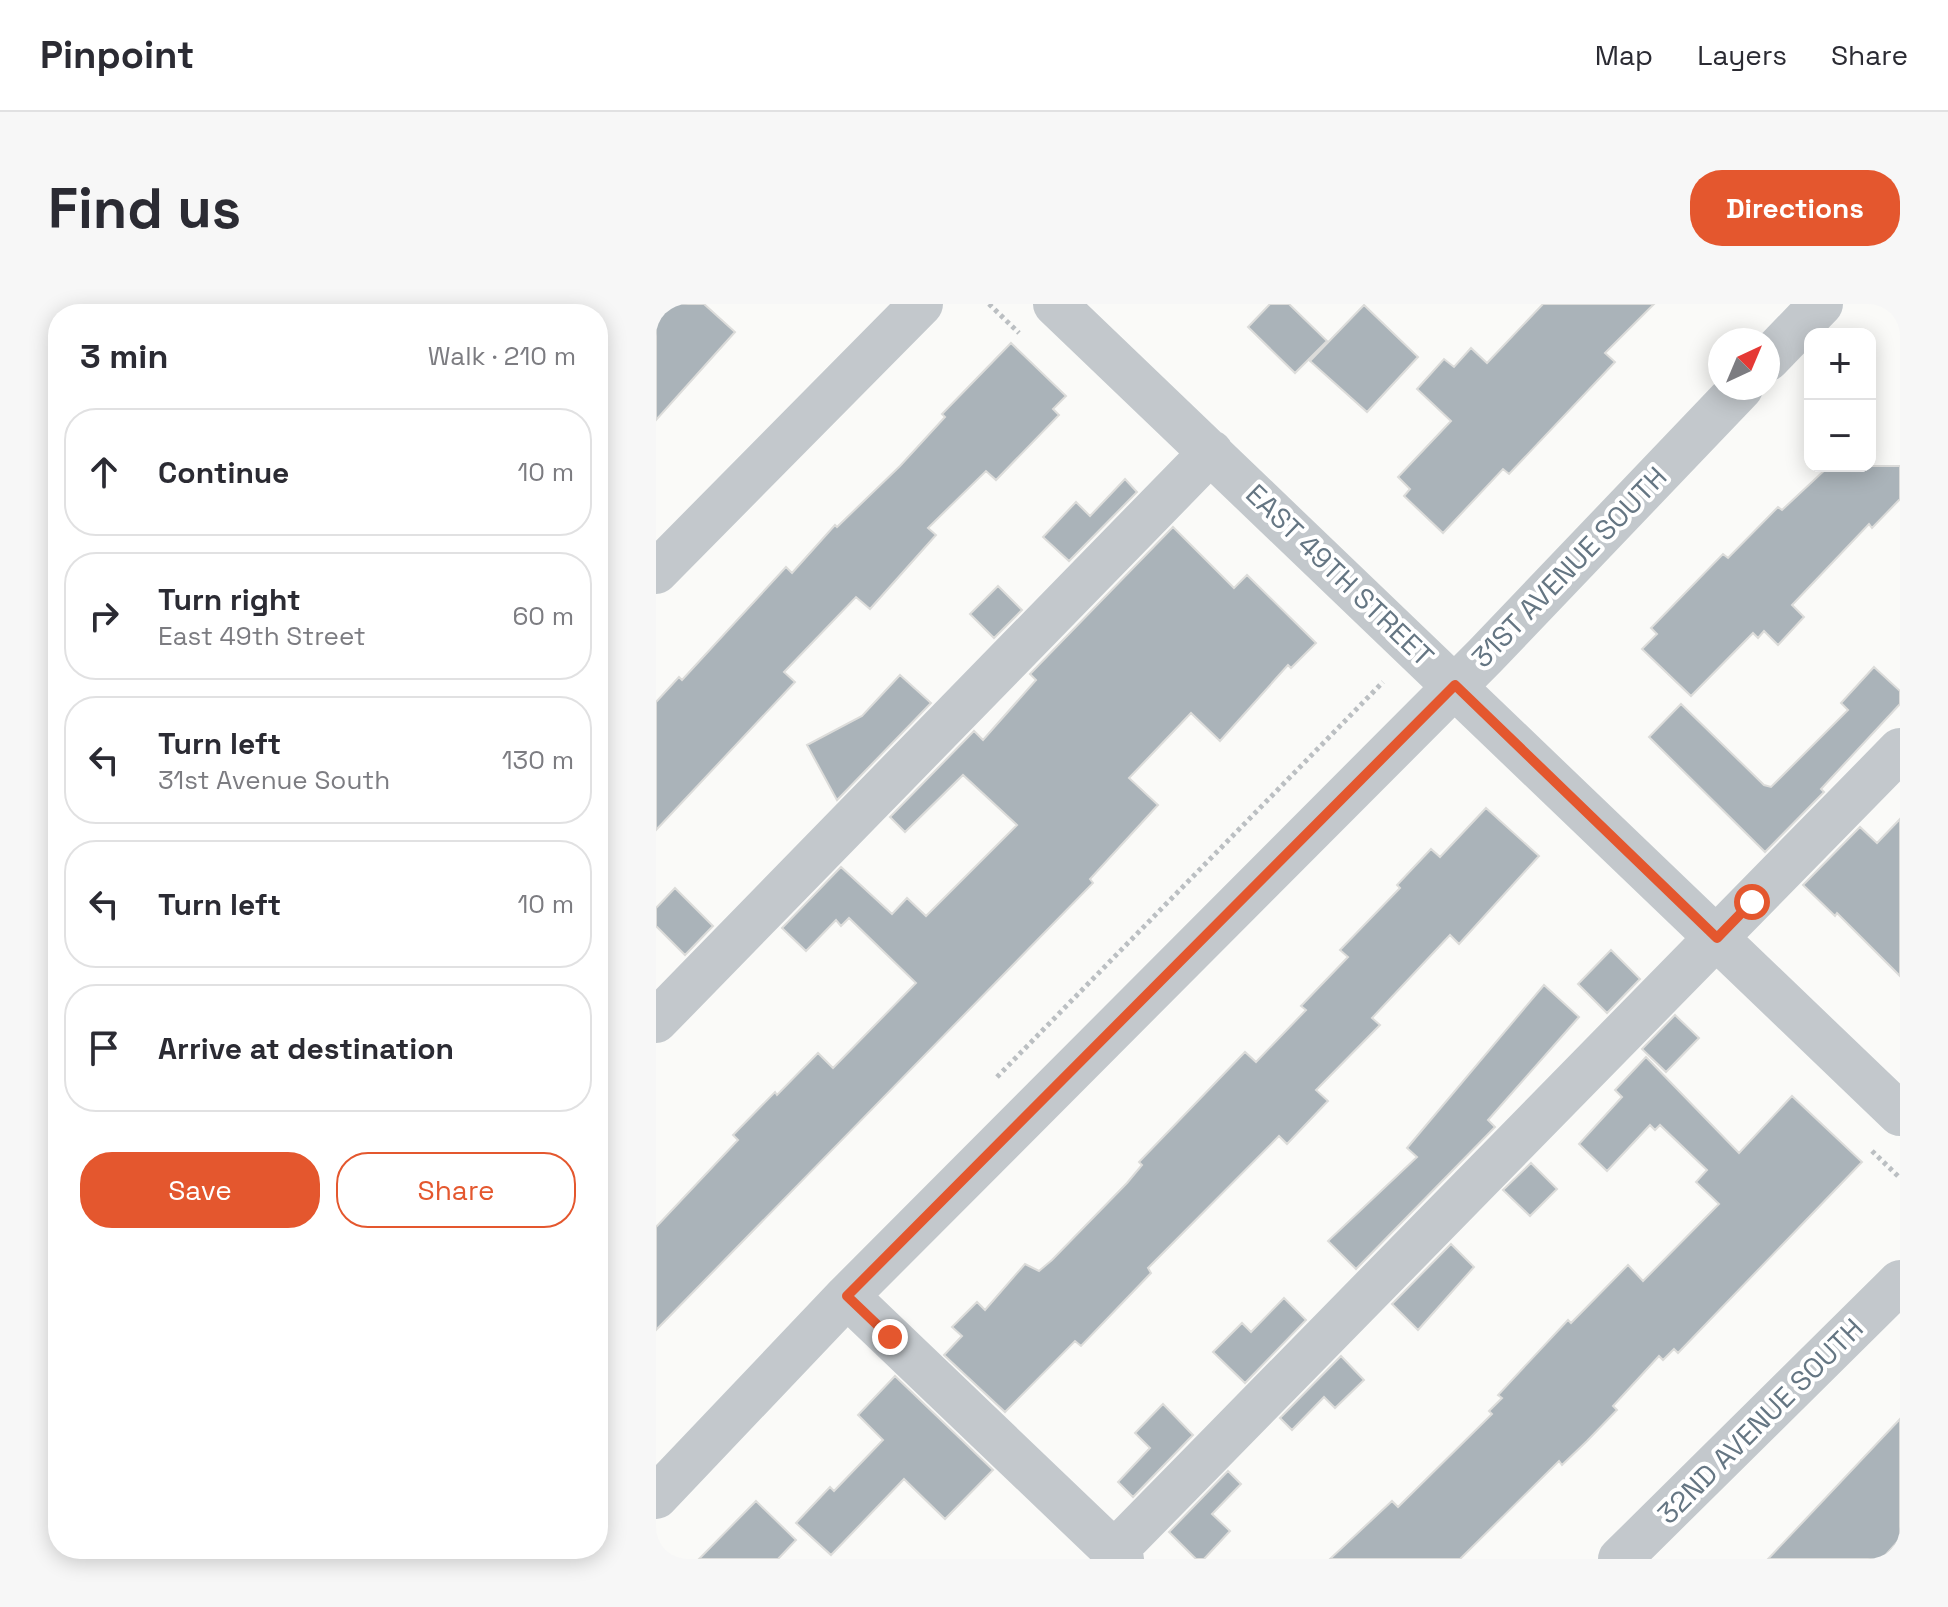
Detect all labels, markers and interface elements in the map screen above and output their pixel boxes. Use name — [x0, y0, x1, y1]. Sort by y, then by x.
text: Pinpoint — [40, 31, 194, 79]
text: Map — [1595, 37, 1653, 73]
text: Layers — [1697, 37, 1787, 73]
text: Share — [1831, 37, 1908, 73]
button: Directions — [1690, 170, 1900, 246]
text: Find us — [48, 173, 241, 244]
north arrow — [1708, 328, 1780, 400]
map controls — [1804, 328, 1876, 472]
button: + — [1804, 328, 1876, 400]
text: 3 min — [80, 335, 168, 378]
text: Walk · 210 m — [428, 339, 576, 373]
button: − — [1804, 400, 1876, 472]
icon: ahead — [82, 450, 126, 494]
text: Continue — [158, 453, 289, 492]
text: 10 m — [517, 455, 574, 489]
street label: 31ST AVENUE SOUTH — [1464, 459, 1674, 675]
street label: EAST 49TH STREET — [1238, 476, 1442, 674]
text: Turn right — [158, 580, 301, 619]
icon: right — [82, 594, 126, 638]
text: 60 m — [512, 599, 574, 633]
text: East 49th Street — [158, 619, 366, 653]
text: Turn left — [158, 724, 281, 763]
icon: left — [82, 738, 126, 782]
text: 130 m — [502, 743, 574, 777]
text: 31st Avenue South — [158, 763, 390, 797]
icon: left — [82, 882, 126, 926]
route start — [1734, 884, 1770, 920]
text: Turn left — [158, 885, 281, 924]
text: 10 m — [517, 887, 574, 921]
icon: arrive — [82, 1026, 126, 1070]
text: Arrive at destination — [158, 1029, 454, 1068]
button: Save — [80, 1152, 320, 1228]
button: Share — [336, 1152, 576, 1228]
street label: 32ND AVENUE SOUTH — [1649, 1310, 1871, 1532]
route end — [872, 1319, 908, 1355]

